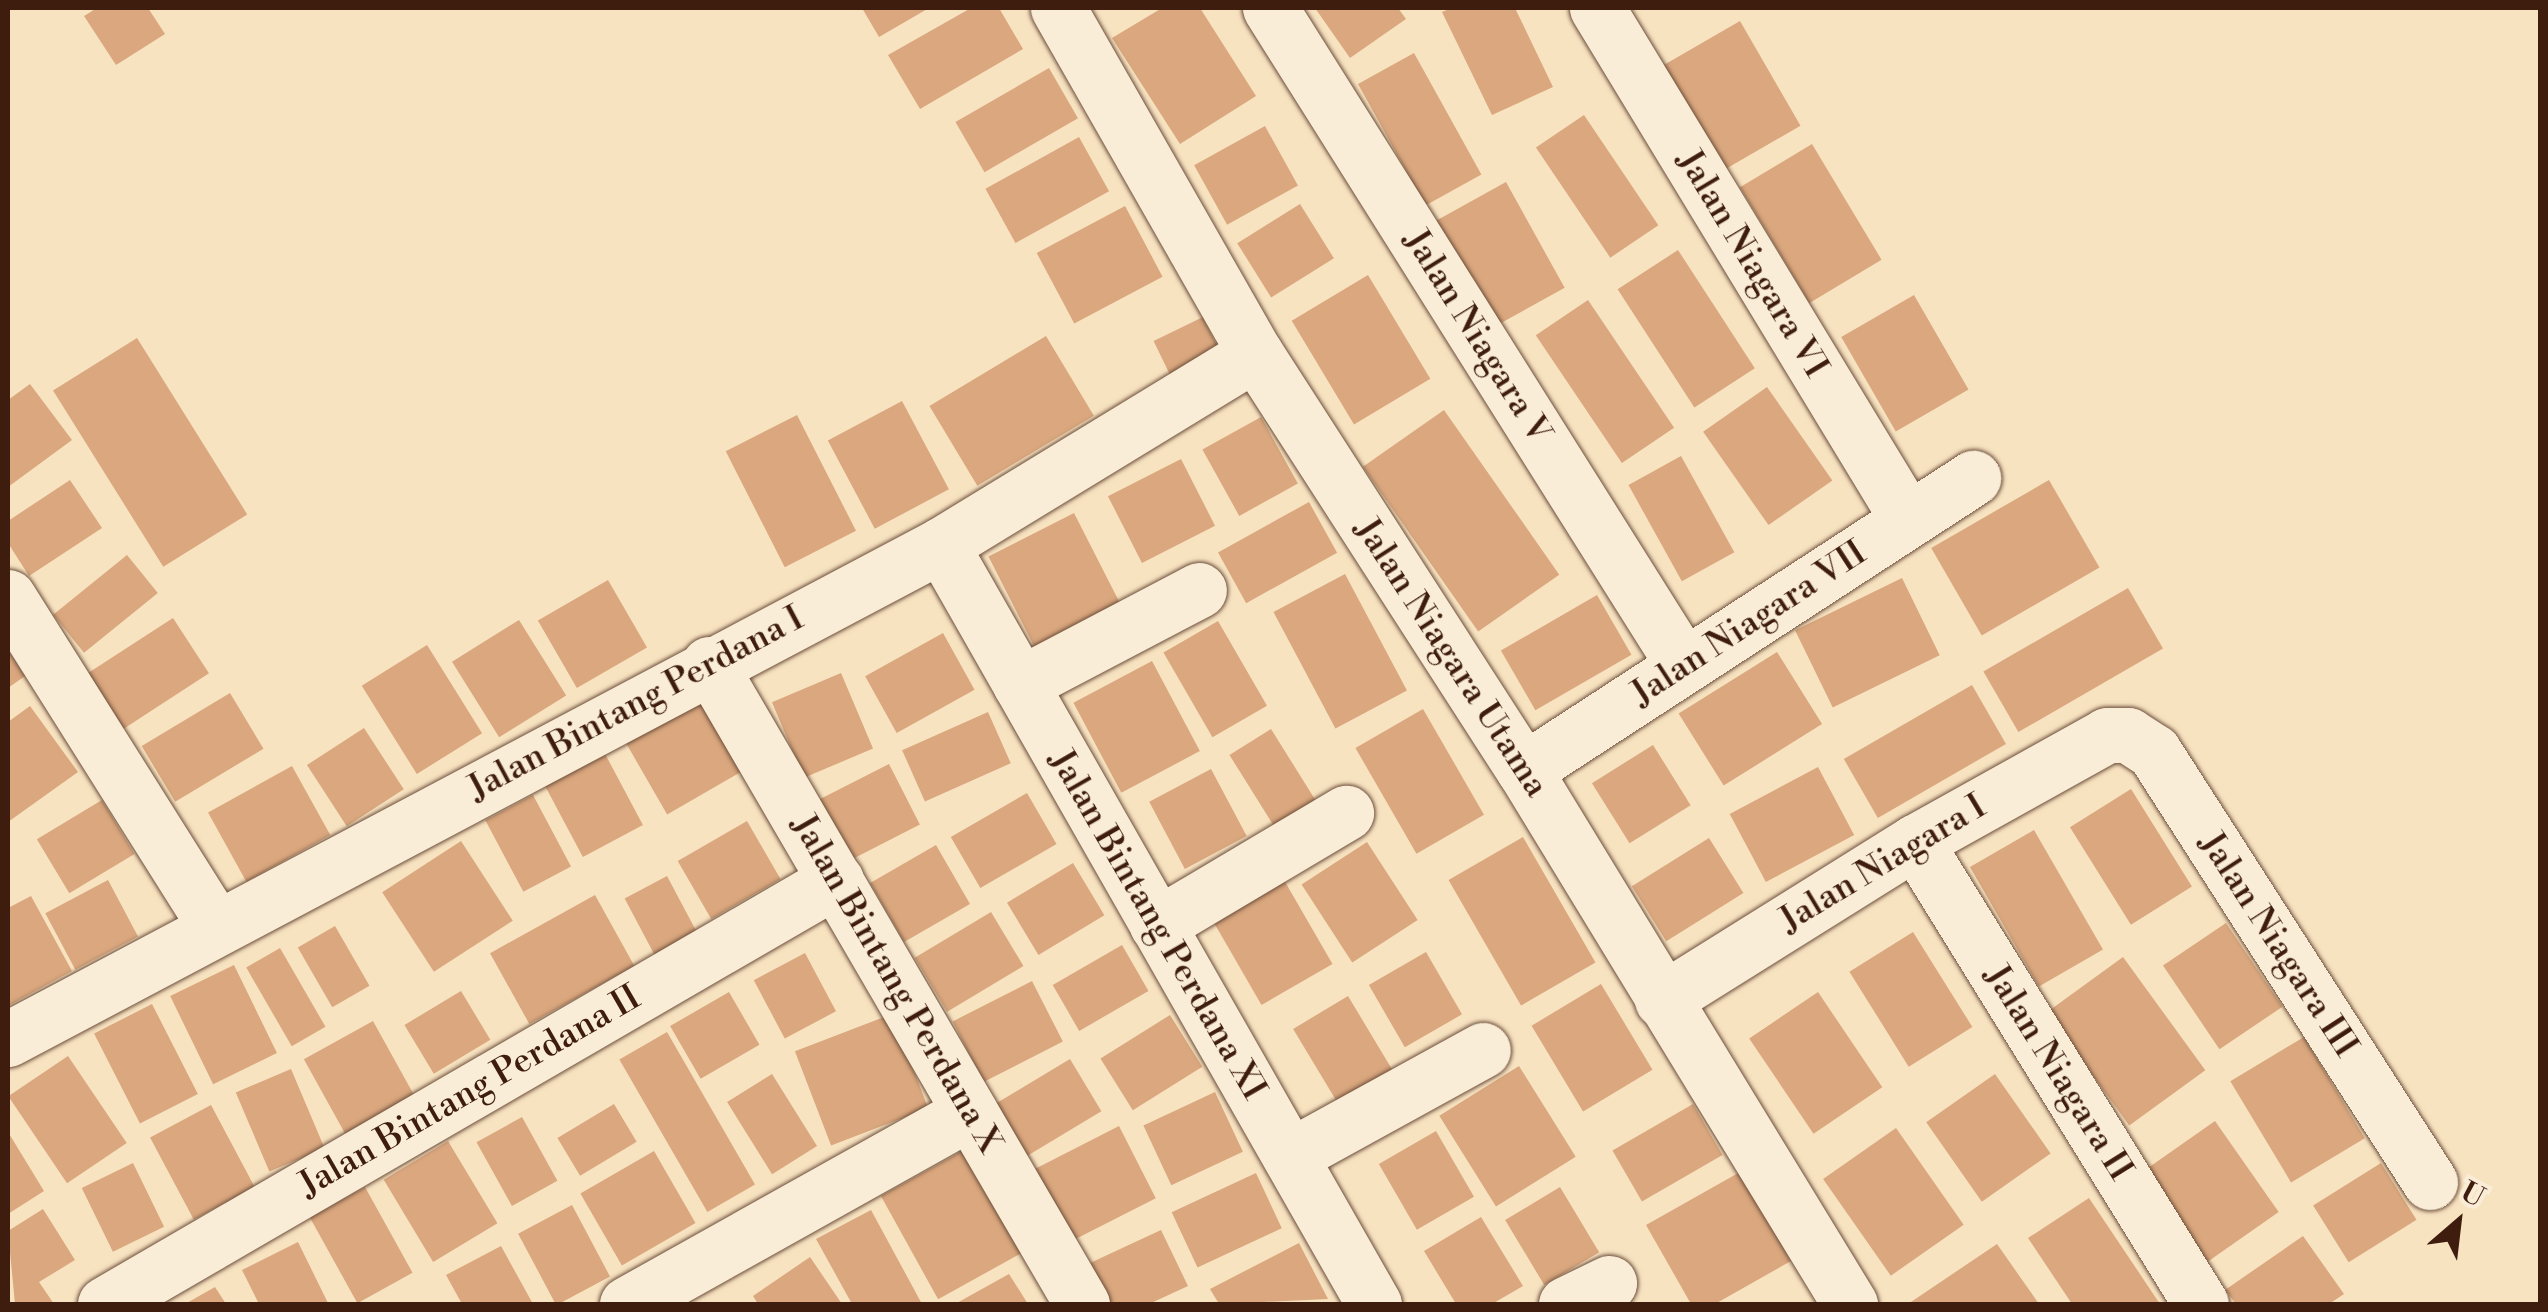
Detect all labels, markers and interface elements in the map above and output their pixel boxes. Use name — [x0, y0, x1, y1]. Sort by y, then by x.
street label: Jalan Niagara VI — [1668, 143, 1836, 385]
street label: Jalan Niagara V — [1394, 222, 1560, 452]
street label: Jalan Niagara Utama — [1345, 511, 1557, 805]
street label: Jalan Niagara VII — [1624, 533, 1874, 715]
street label: Jalan Bintang Perdana I — [461, 598, 811, 810]
street label: Jalan Bintang Perdana XI — [1040, 743, 1274, 1107]
street label: Jalan Niagara I — [1772, 786, 1994, 942]
street label: Jalan Bintang Perdana X — [782, 807, 1010, 1161]
street label: Jalan Niagara III — [2190, 825, 2366, 1065]
street label: Jalan Niagara II — [1975, 957, 2141, 1189]
street label: Jalan Bintang Perdana II — [292, 977, 648, 1207]
north arrow — [2408, 1172, 2508, 1272]
text: U — [2455, 1175, 2490, 1216]

